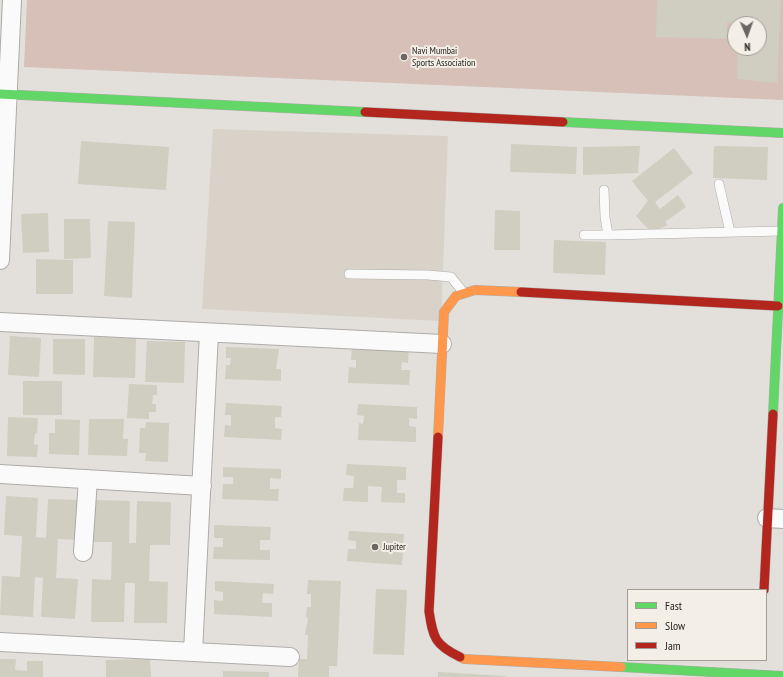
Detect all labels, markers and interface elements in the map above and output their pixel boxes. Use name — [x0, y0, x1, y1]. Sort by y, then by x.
north arrow — [727, 16, 767, 56]
text: N — [744, 40, 751, 54]
place label: Navi Mumbai Sports Association — [412, 45, 475, 68]
marker: Navi Mumbai Sports Association — [399, 52, 409, 62]
place label: Jupiter — [383, 541, 406, 553]
marker: Jupiter — [370, 542, 380, 552]
legend — [627, 589, 767, 661]
text: Fast — [665, 598, 682, 613]
text: Slow — [665, 618, 685, 633]
text: Jam — [665, 638, 681, 653]

